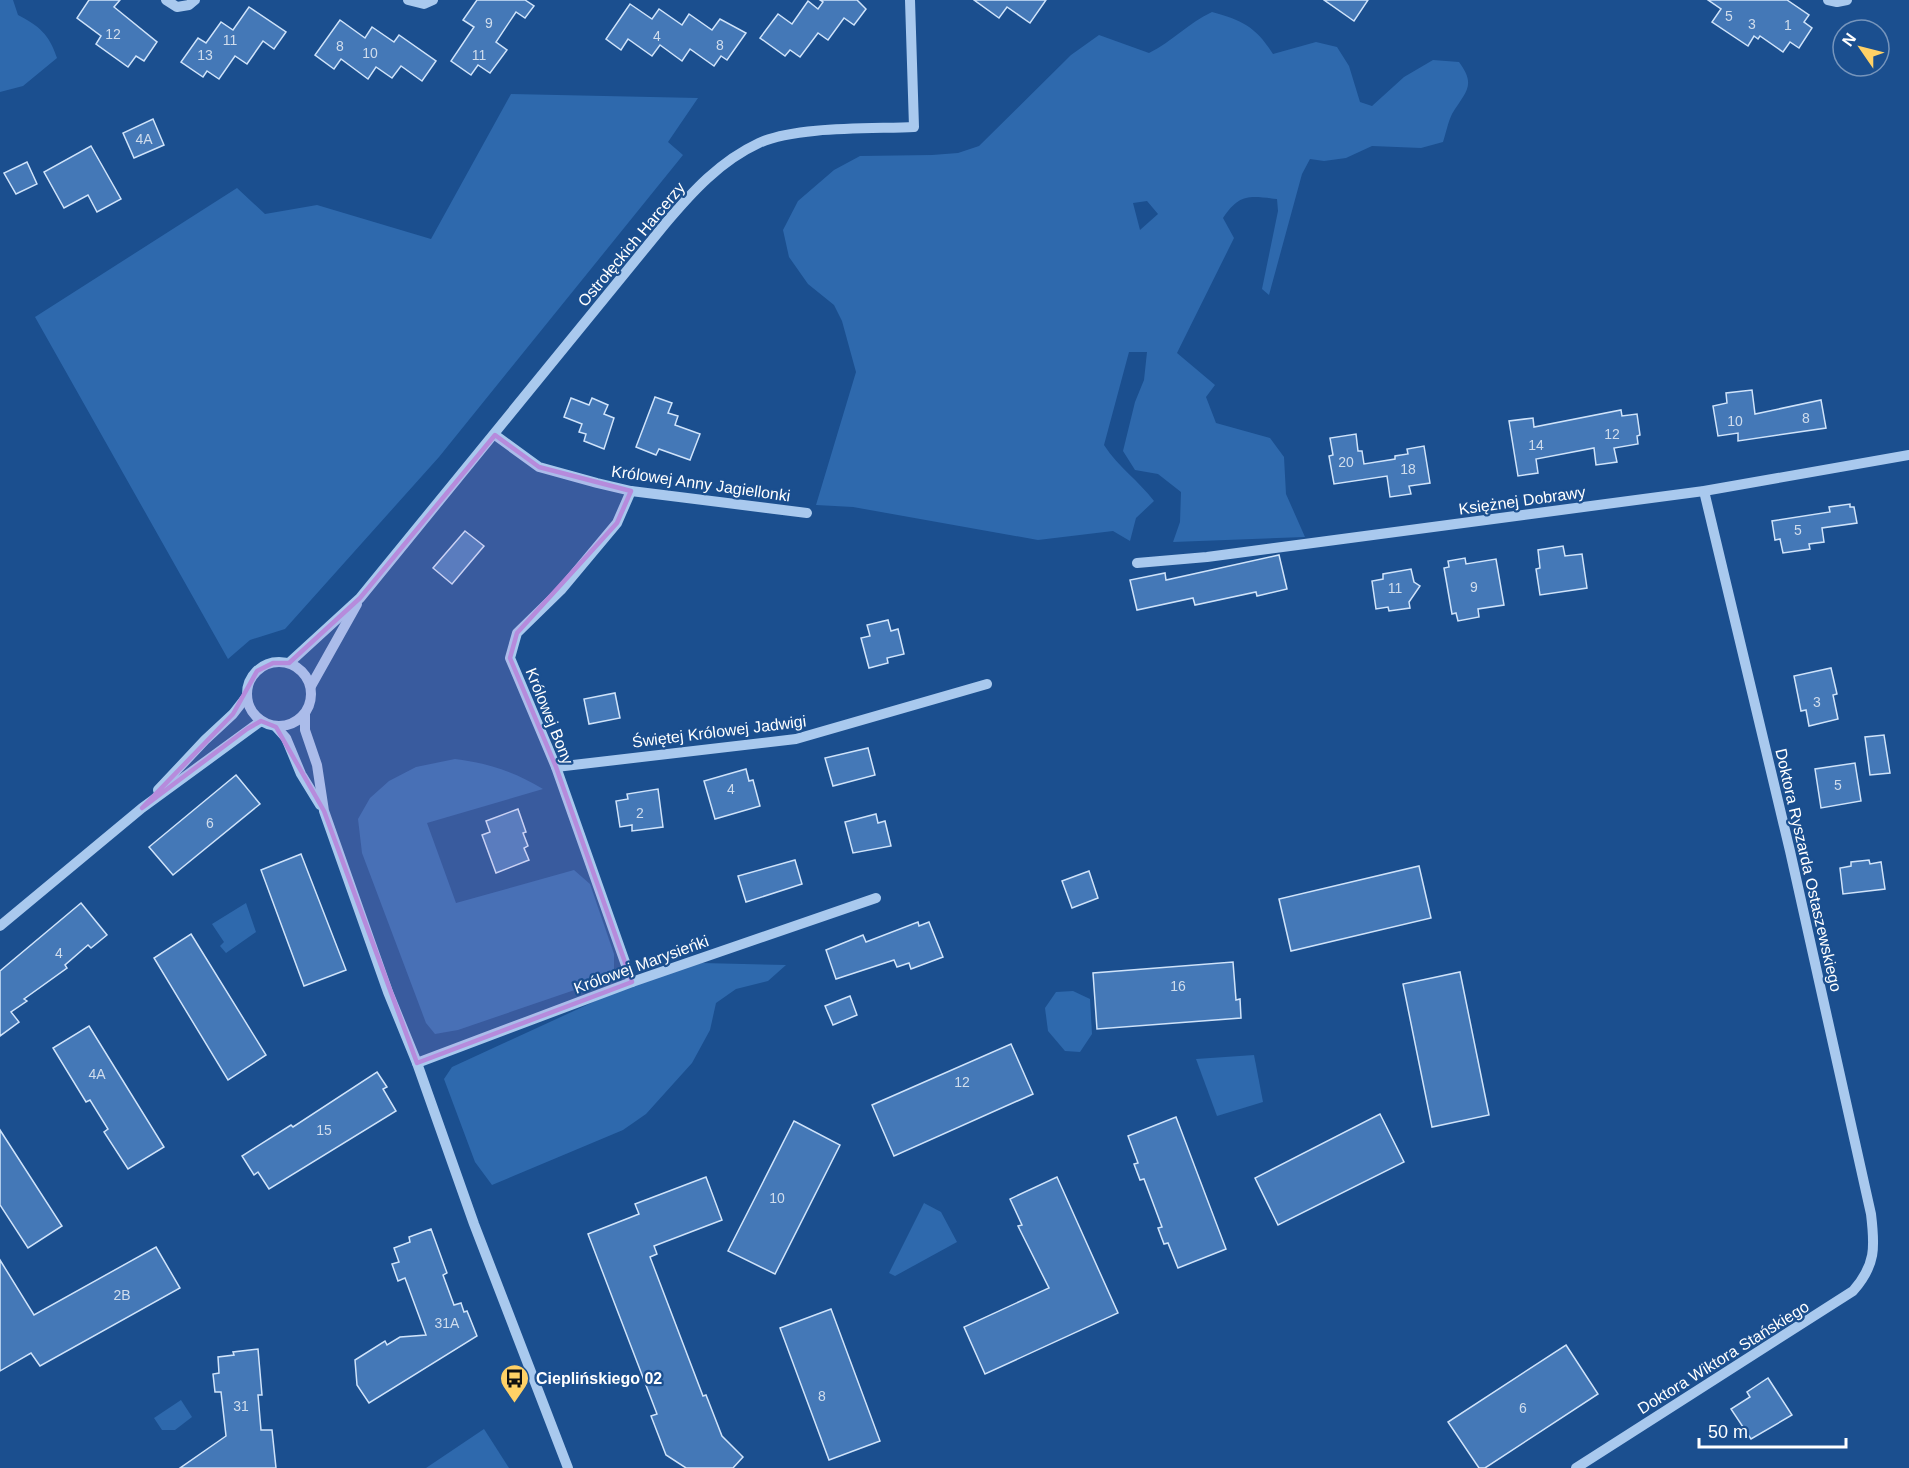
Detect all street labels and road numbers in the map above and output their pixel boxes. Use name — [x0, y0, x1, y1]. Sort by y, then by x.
street label: Ostrołęckich Harcerzy — [575, 179, 688, 310]
street label: Królowej Anny Jagiellonki — [610, 463, 792, 504]
street label: Księżnej Dobrawy — [1457, 483, 1587, 518]
street label: Królowej Bony — [522, 666, 577, 767]
street label: Świętej Królowej Jadwigi — [631, 711, 807, 751]
street label: Doktora Ryszarda Ostaszewskiego — [1772, 747, 1845, 993]
street label: Królowej Marysieńki — [571, 932, 711, 997]
street label: Doktora Wiktora Stańskiego — [1635, 1298, 1812, 1417]

